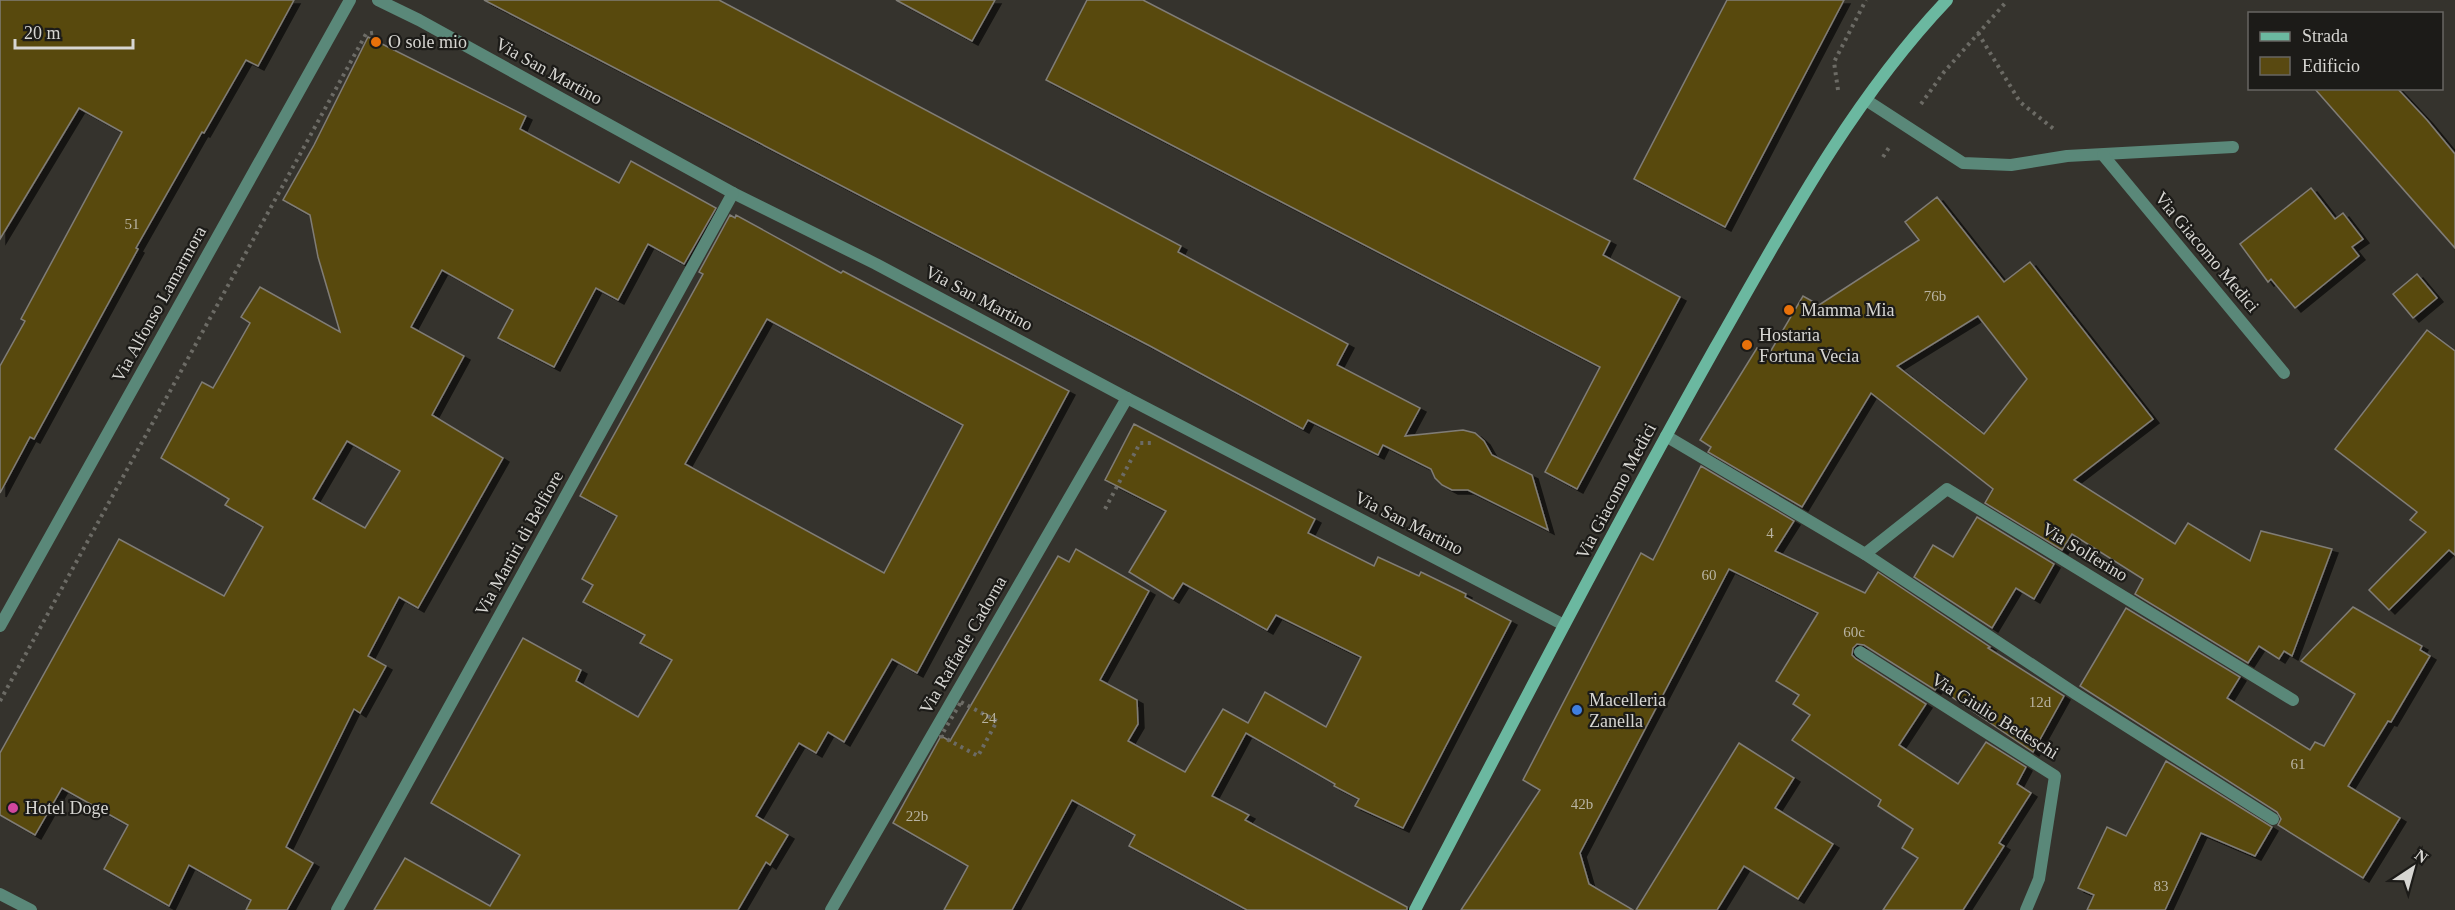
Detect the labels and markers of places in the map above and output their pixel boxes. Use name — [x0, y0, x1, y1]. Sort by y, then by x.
place label: O sole mio — [388, 32, 467, 52]
marker: O sole mio — [369, 35, 383, 49]
place label: Mamma Mia — [1801, 300, 1894, 320]
marker: Mamma Mia — [1782, 303, 1796, 317]
place label: Hostaria Fortuna Vecia — [1759, 325, 1859, 366]
marker: Hostaria Fortuna Vecia — [1740, 338, 1754, 352]
place label: Macelleria Zanella — [1589, 690, 1666, 731]
marker: Macelleria Zanella — [1570, 703, 1584, 717]
place label: Hotel Doge — [25, 798, 108, 818]
marker: Hotel Doge — [6, 801, 20, 815]

